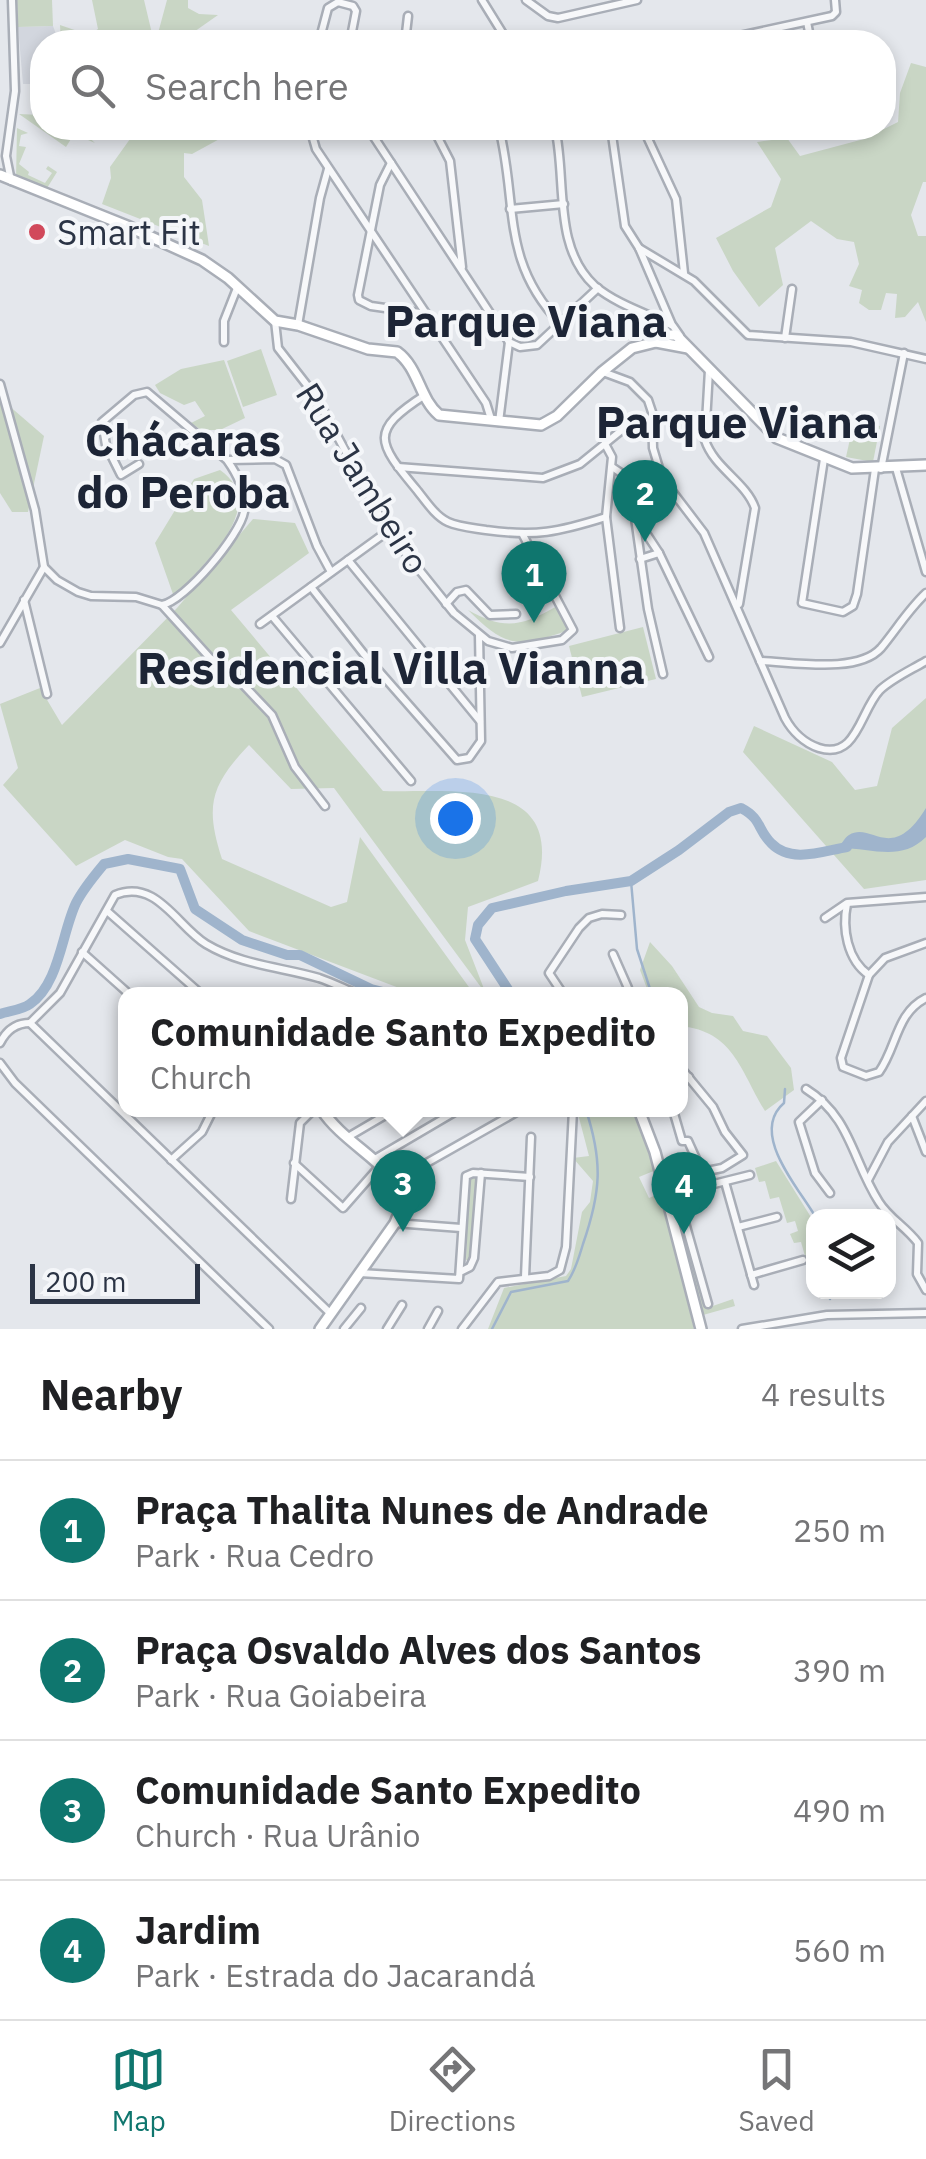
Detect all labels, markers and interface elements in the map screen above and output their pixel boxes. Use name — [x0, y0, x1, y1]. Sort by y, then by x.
search box — [30, 30, 896, 140]
icon: search — [65, 58, 120, 113]
text: Search here — [145, 61, 349, 110]
place label: Smart Fit — [57, 209, 201, 255]
marker: Smart Fit — [26, 221, 48, 243]
district label: Parque Viana — [385, 291, 667, 349]
street label: Rua Jambeiro — [286, 374, 440, 582]
district label: Parque Viana — [596, 392, 878, 450]
district label: Chácaras do Peroba — [76, 410, 290, 520]
pin: 2 — [612, 460, 678, 542]
pin: 1 — [502, 540, 566, 623]
district label: Residencial Villa Vianna — [137, 638, 645, 696]
your location — [430, 793, 481, 844]
popup — [118, 987, 688, 1117]
text: Comunidade Santo Expedito — [150, 1007, 656, 1056]
text: Church — [150, 1056, 252, 1098]
pin: 3 — [370, 1150, 436, 1232]
pin: 4 — [652, 1152, 716, 1234]
map controls — [806, 1209, 896, 1299]
button: layers — [806, 1209, 896, 1299]
scale bar — [30, 1259, 200, 1304]
text: 200 m — [45, 1263, 126, 1300]
text: Nearby — [40, 1367, 182, 1422]
text: 4 results — [761, 1373, 886, 1415]
text: Praça Thalita Nunes de Andrade — [135, 1485, 709, 1534]
text: 1 — [63, 1509, 82, 1551]
text: 250 m — [793, 1509, 886, 1551]
text: Park · Rua Cedro — [135, 1534, 374, 1576]
text: Praça Osvaldo Alves dos Santos — [135, 1625, 701, 1674]
text: 2 — [63, 1649, 82, 1691]
text: 390 m — [793, 1649, 886, 1691]
text: Park · Rua Goiabeira — [135, 1674, 427, 1716]
text: Comunidade Santo Expedito — [135, 1765, 641, 1814]
text: 3 — [63, 1789, 82, 1831]
text: 490 m — [793, 1789, 886, 1831]
text: Church · Rua Urânio — [135, 1814, 420, 1856]
text: Jardim — [135, 1905, 261, 1954]
text: 4 — [63, 1929, 82, 1971]
text: 560 m — [793, 1929, 886, 1971]
text: Park · Estrada do Jacarandá — [135, 1954, 536, 1996]
tab: Map — [111, 2042, 166, 2139]
tab: Directions — [389, 2042, 516, 2139]
tab: Saved — [739, 2042, 815, 2139]

